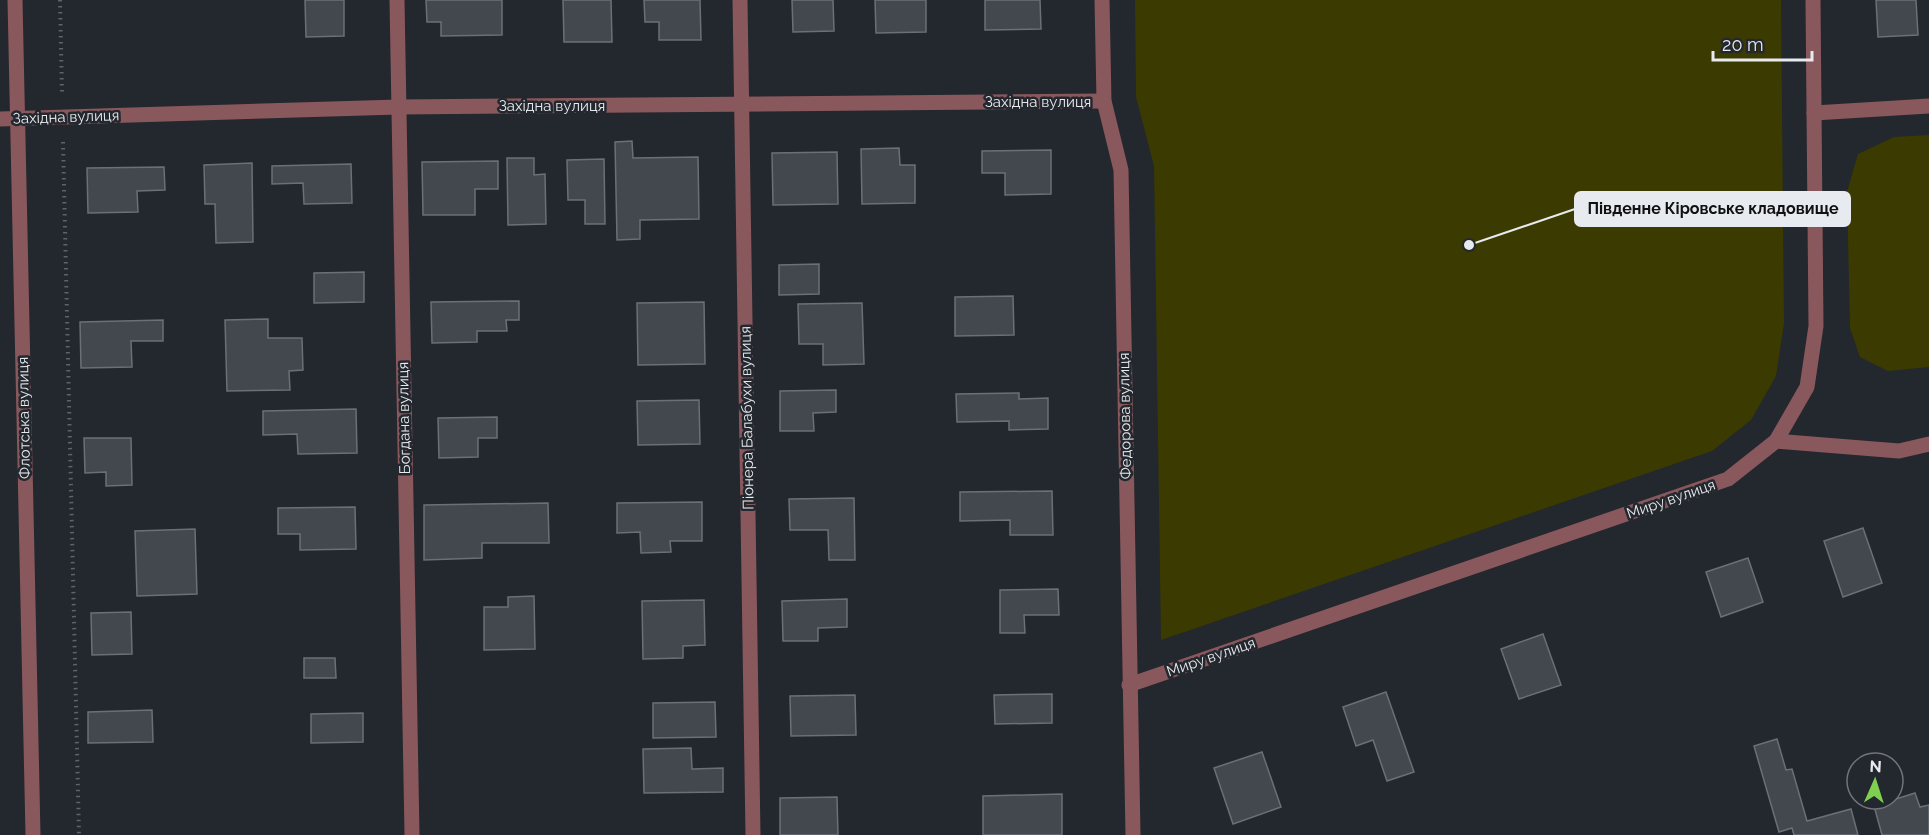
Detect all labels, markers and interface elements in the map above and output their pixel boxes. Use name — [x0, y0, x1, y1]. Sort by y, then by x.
scale bar — [1713, 24, 1812, 62]
text: 20 m — [1722, 34, 1764, 55]
street label: Західна вулиця — [985, 93, 1091, 111]
street label: Західна вулиця — [499, 97, 605, 115]
street label: Західна вулиця — [12, 106, 120, 128]
callout: Південне Кіровське кладовище — [1575, 192, 1850, 226]
text: Південне Кіровське кладовище — [1587, 199, 1839, 218]
street label: Піонера Балабухи вулиця — [736, 326, 758, 510]
street label: Федорова вулиця — [1115, 352, 1135, 480]
street label: Флотська вулиця — [14, 357, 34, 479]
street label: Богдана вулиця — [394, 362, 414, 474]
street label: Миру вулиця — [1624, 475, 1718, 523]
street label: Миру вулиця — [1164, 633, 1258, 681]
north arrow — [1845, 751, 1905, 811]
text: N — [1869, 757, 1882, 776]

